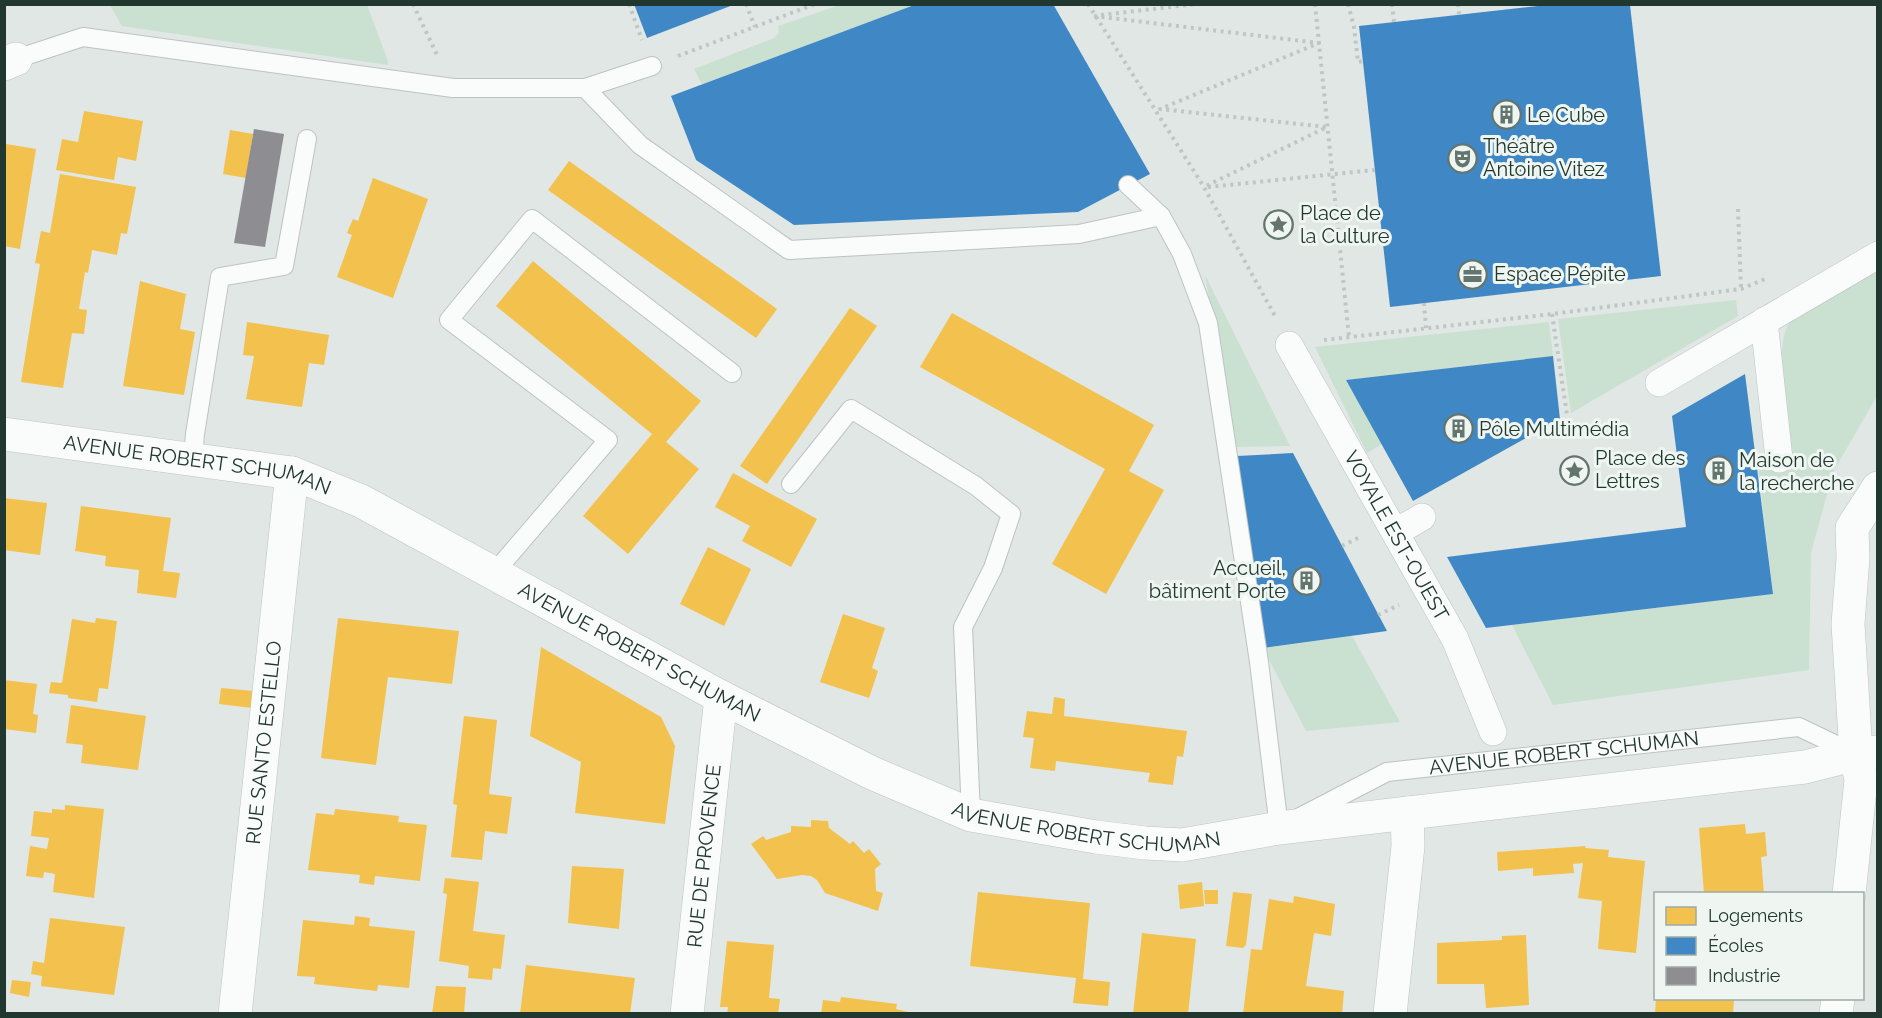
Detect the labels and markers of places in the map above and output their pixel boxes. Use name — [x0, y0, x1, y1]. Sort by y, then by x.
building icon: Le Cube — [1490, 99, 1522, 131]
place label: Le Cube — [1527, 103, 1605, 127]
place label: Théâtre Antoine Vitez — [1483, 134, 1605, 181]
theatre icon: Théâtre Antoine Vitez — [1446, 142, 1478, 174]
place label: Place de la Culture — [1300, 201, 1390, 248]
place icon: Place de la Culture — [1263, 208, 1295, 240]
office icon: Espace Pépite — [1457, 258, 1489, 290]
place label: Espace Pépite — [1494, 262, 1626, 286]
building icon: Pôle Multimédia — [1442, 413, 1474, 445]
place label: Pôle Multimédia — [1479, 417, 1629, 441]
place label: Place des Lettres — [1595, 446, 1685, 493]
place label: Maison de la recherche — [1739, 448, 1855, 495]
place icon: Place des Lettres — [1558, 454, 1590, 486]
building icon: Maison de la recherche — [1702, 455, 1734, 487]
place label: Accueil, bâtiment Porte — [1149, 556, 1286, 603]
building icon: Accueil, bâtiment Porte — [1291, 564, 1323, 596]

